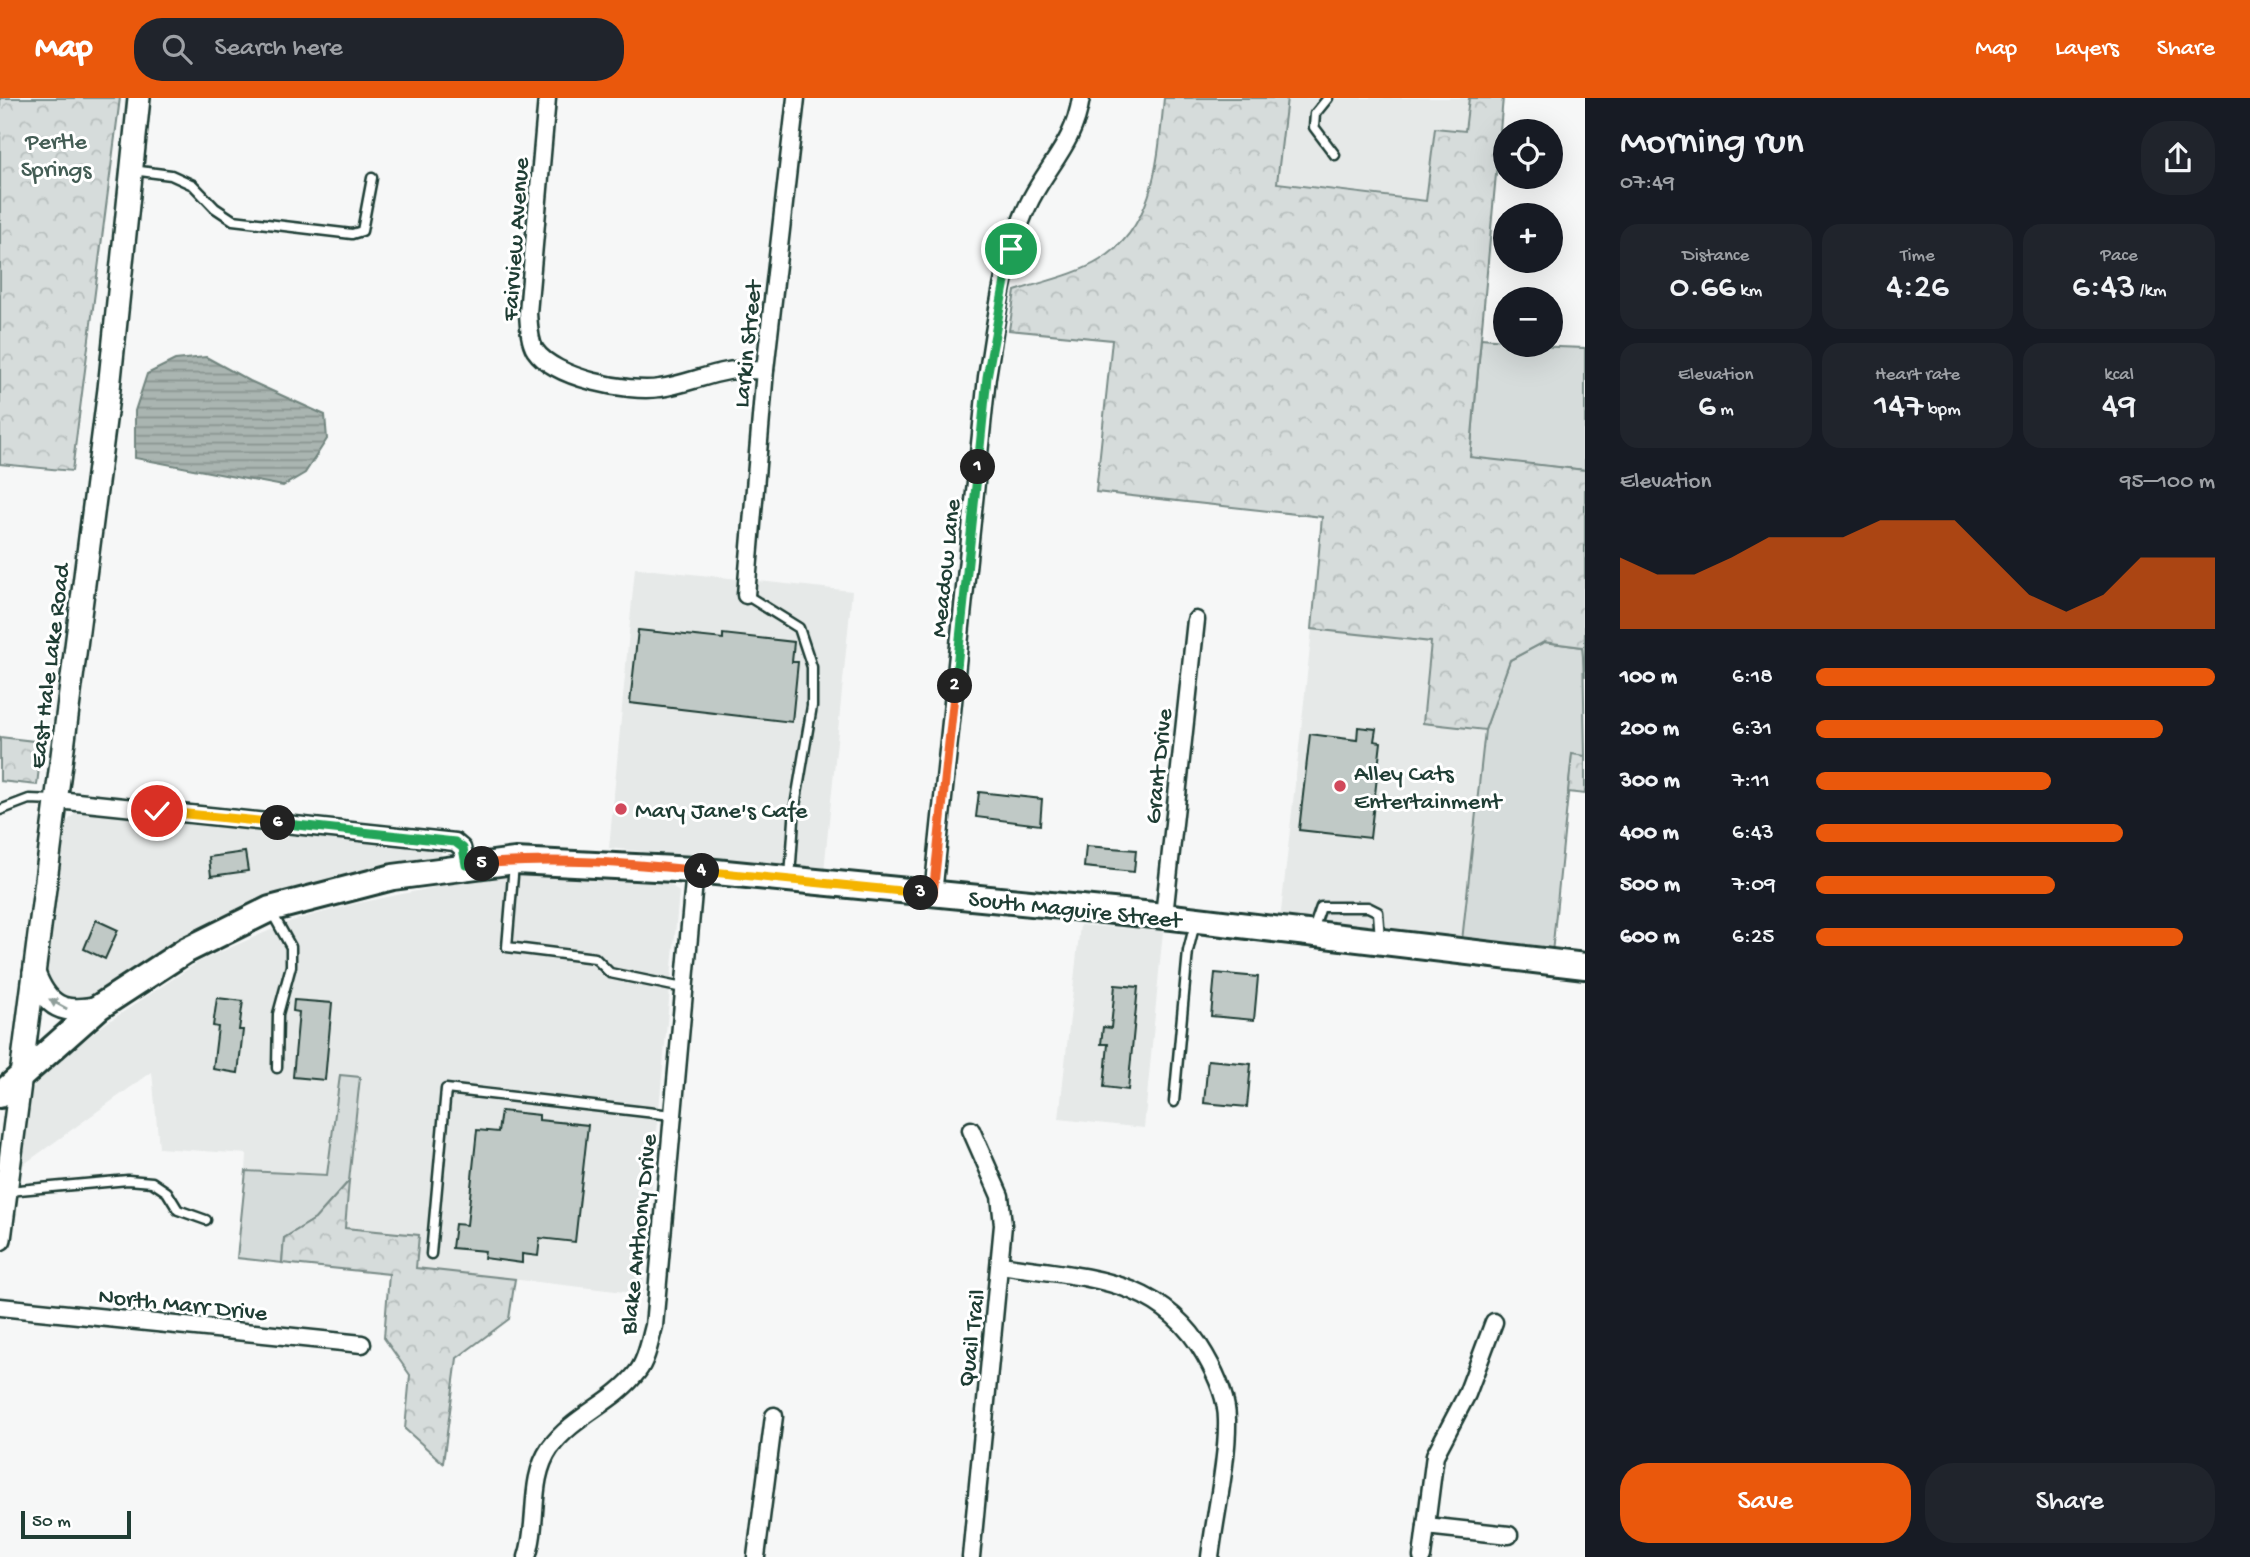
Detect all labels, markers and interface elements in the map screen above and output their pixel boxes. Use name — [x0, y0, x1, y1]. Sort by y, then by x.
search box — [134, 18, 624, 81]
text: Map — [35, 30, 92, 68]
icon: search — [158, 30, 196, 68]
text: Search here — [214, 34, 343, 65]
text: Map — [1975, 35, 2017, 64]
text: Layers — [2055, 35, 2119, 64]
text: Share — [2157, 35, 2215, 64]
map controls — [1493, 119, 1563, 357]
button: locate — [1493, 119, 1563, 189]
button: share — [2141, 121, 2215, 195]
text: Morning run — [1620, 122, 1804, 166]
park label: Pertle Springs — [21, 129, 92, 186]
street label: Fairview Avenue — [497, 156, 538, 323]
text: 07:49 — [1620, 170, 1675, 197]
button: + — [1493, 203, 1563, 273]
pin — [981, 219, 1041, 279]
icon: arrive — [992, 230, 1030, 268]
text: Distance — [1682, 245, 1749, 268]
text: Time — [1900, 245, 1935, 268]
text: Pace — [2101, 245, 2138, 268]
text: 0.66 — [1669, 268, 1736, 309]
text: 4:26 — [1886, 268, 1949, 309]
text: 6:43 — [2072, 268, 2135, 309]
street label: Larkin Street — [728, 277, 771, 409]
text: km — [1736, 280, 1762, 303]
text: /km — [2135, 280, 2166, 303]
button: − — [1493, 287, 1563, 357]
text: Elevation — [1678, 364, 1754, 387]
text: Heart rate — [1875, 364, 1960, 387]
text: kcal — [2104, 364, 2134, 387]
text: 6 — [1698, 387, 1716, 428]
text: 147 — [1874, 387, 1923, 428]
text: 49 — [2102, 387, 2136, 428]
text: m — [1716, 399, 1734, 422]
text: bpm — [1923, 399, 1961, 422]
pin: 1 — [960, 450, 996, 484]
text: 1 — [974, 455, 981, 478]
text: Elevation — [1620, 469, 1711, 496]
text: 95–100 m — [2120, 469, 2215, 496]
street label: Meadow Lane — [926, 497, 969, 639]
street label: East Hale Lake Road — [25, 560, 79, 771]
text: 100 m — [1620, 664, 1677, 691]
text: 6:18 — [1732, 664, 1773, 691]
pin: 2 — [937, 668, 972, 704]
text: 2 — [950, 674, 959, 697]
street label: Grant Drive — [1140, 706, 1181, 826]
text: 200 m — [1620, 716, 1679, 743]
text: 6:31 — [1732, 716, 1772, 743]
place label: Alley Cats Entertainment — [1354, 761, 1504, 818]
text: 300 m — [1620, 768, 1680, 795]
text: 7:11 — [1732, 768, 1770, 795]
marker: Alley Cats Entertainment — [1332, 778, 1348, 794]
pin — [127, 781, 187, 841]
icon: check — [138, 792, 176, 830]
place label: Mary Jane's Cafe — [635, 798, 808, 827]
marker: Mary Jane's Cafe — [613, 801, 629, 817]
pin: 6 — [260, 806, 296, 840]
text: 6 — [273, 811, 282, 834]
text: 400 m — [1620, 820, 1679, 847]
text: 6:43 — [1732, 820, 1774, 847]
pin: 5 — [464, 846, 500, 882]
text: 5 — [477, 852, 487, 875]
pin: 4 — [684, 854, 720, 888]
text: 4 — [697, 859, 706, 882]
text: 500 m — [1620, 872, 1680, 899]
text: 7:09 — [1732, 872, 1776, 899]
pin: 3 — [904, 876, 939, 910]
text: 3 — [916, 881, 925, 904]
street label: South Maguire Street — [967, 886, 1185, 937]
text: 600 m — [1620, 924, 1680, 951]
text: 6:25 — [1732, 924, 1774, 951]
one-way arrow — [48, 999, 68, 1011]
street label: Blake Anthony Drive — [615, 1132, 666, 1337]
street label: North Marr Drive — [97, 1283, 269, 1330]
street label: Quail Trail — [953, 1288, 994, 1389]
button: Save — [1620, 1463, 1911, 1543]
button: Share — [1925, 1463, 2215, 1543]
scale bar — [21, 1508, 131, 1540]
text: 50 m — [32, 1511, 71, 1534]

